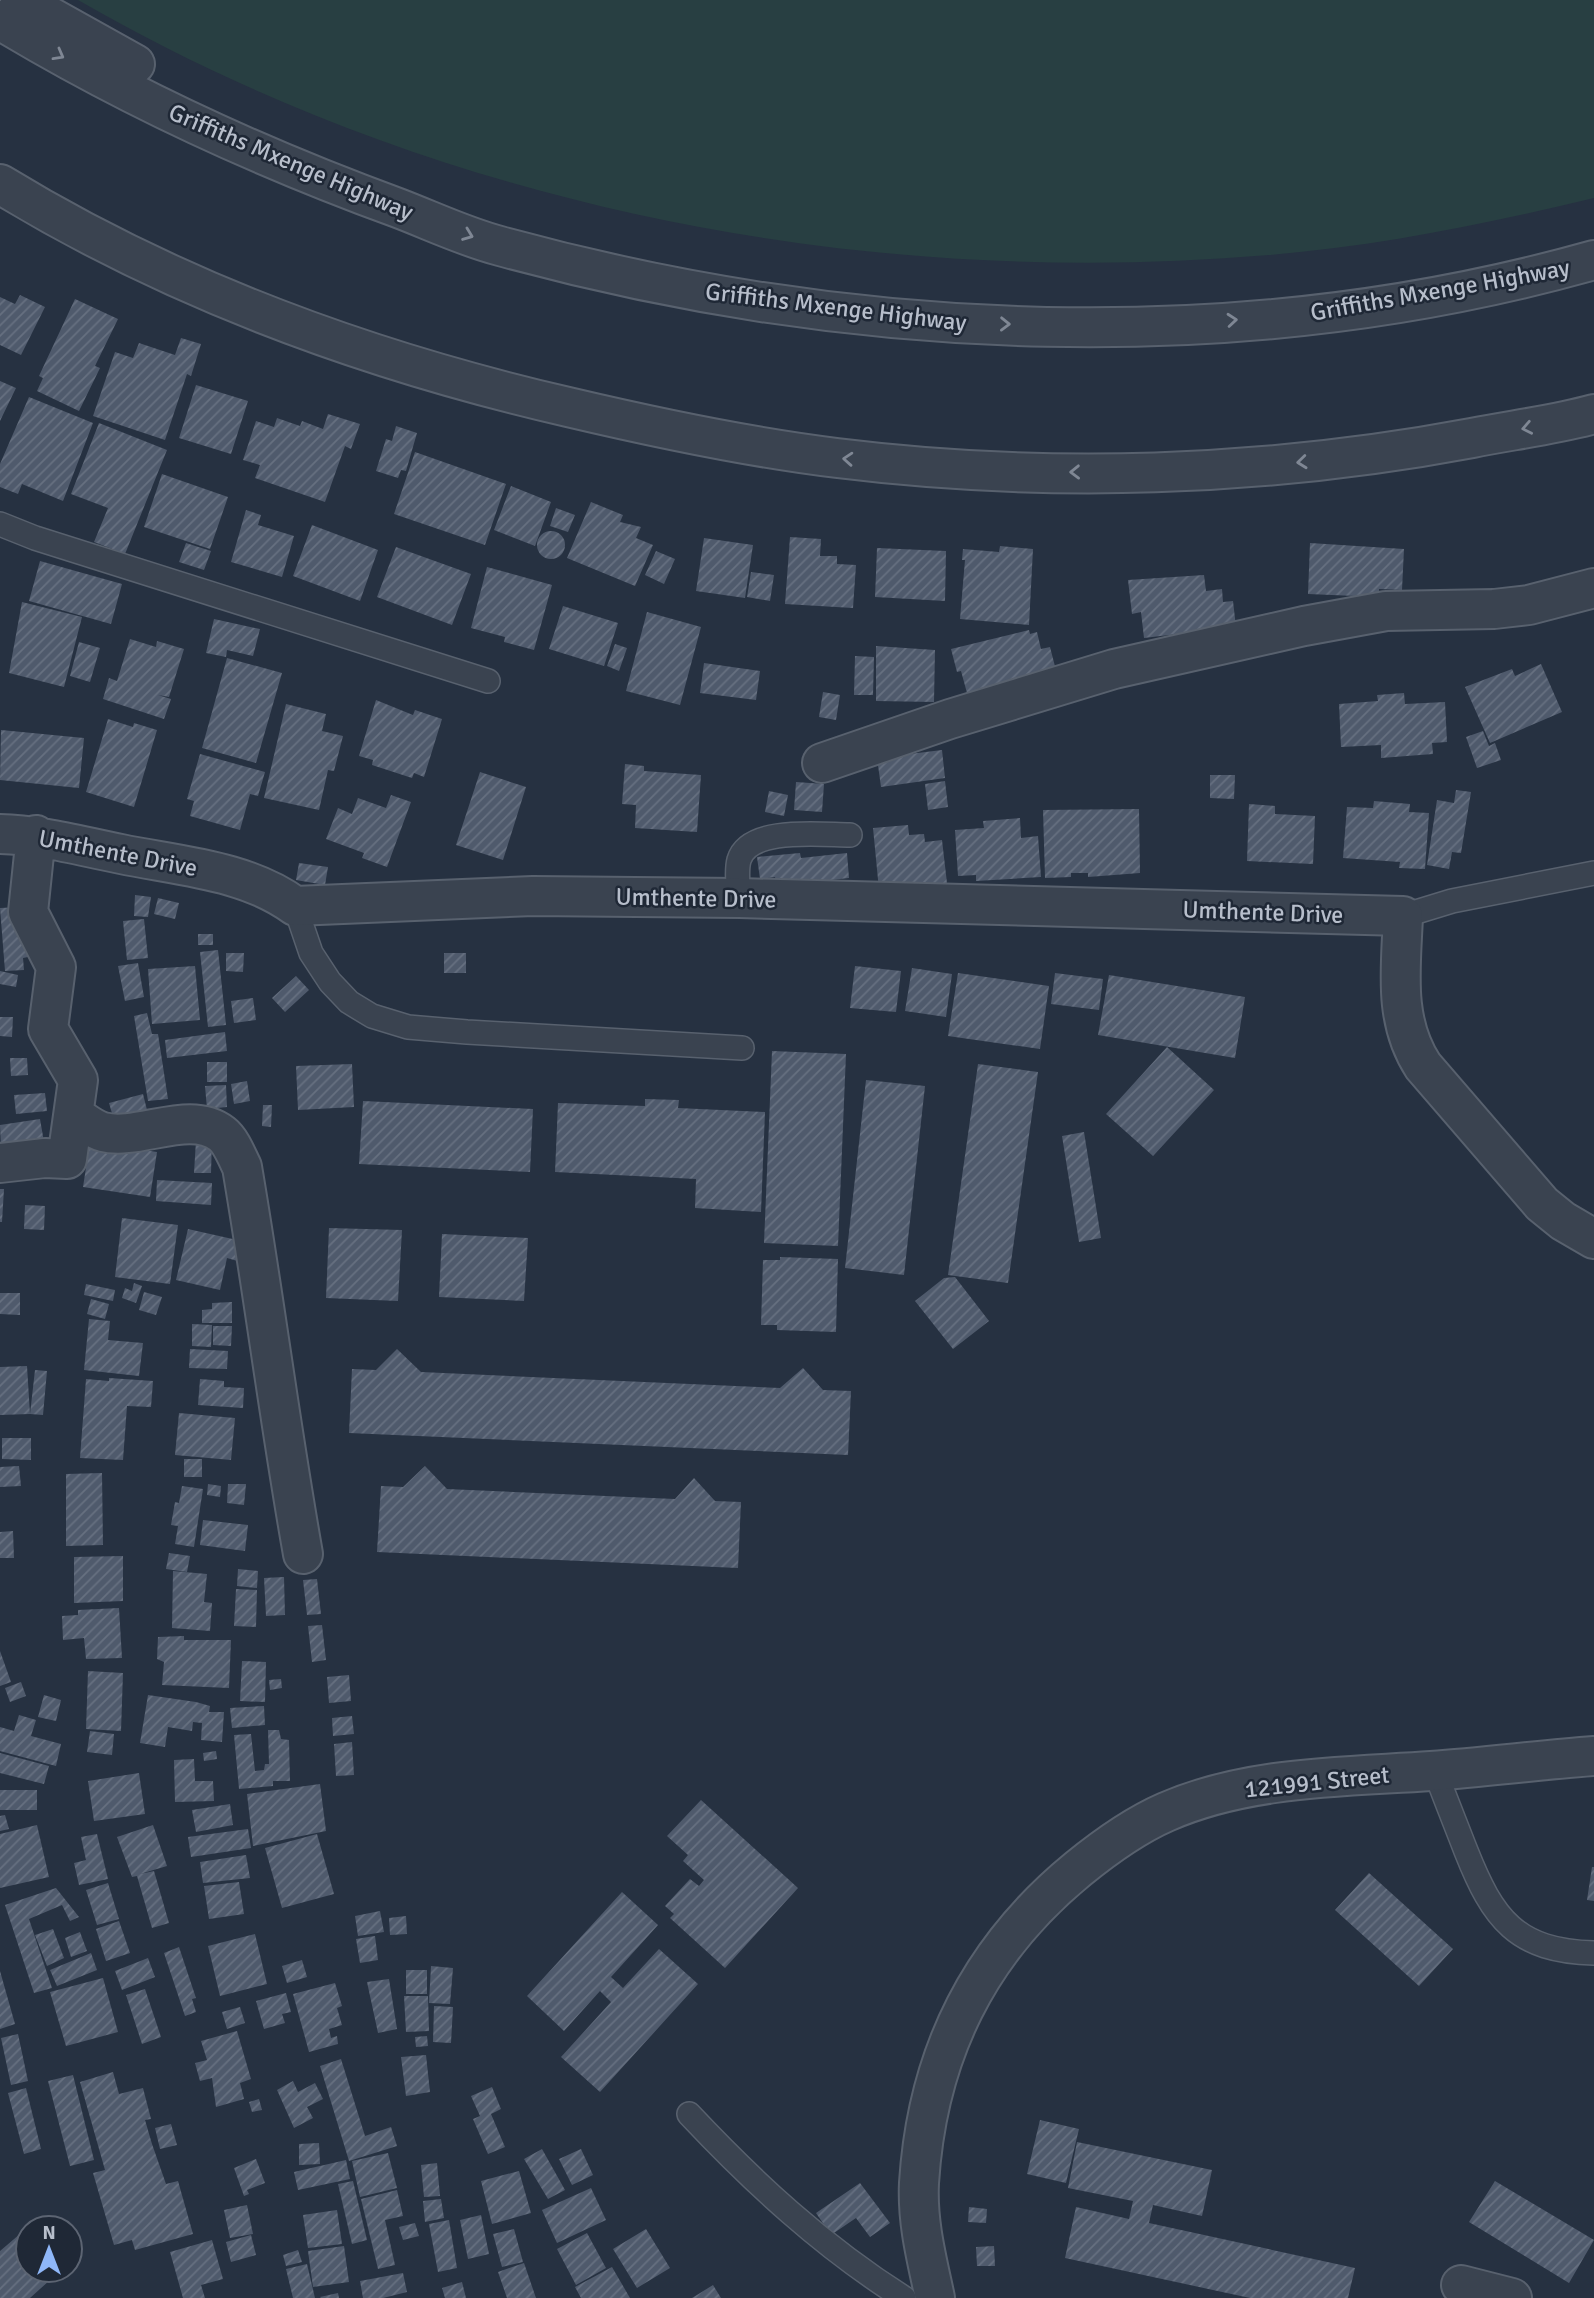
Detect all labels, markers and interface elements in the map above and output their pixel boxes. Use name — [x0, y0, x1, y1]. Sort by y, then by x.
one-way arrow — [51, 47, 64, 60]
street label: Griffiths Mxenge Highway — [164, 97, 418, 227]
one-way arrow — [462, 226, 474, 240]
street label: Griffiths Mxenge Highway — [1308, 252, 1572, 328]
street label: Griffiths Mxenge Highway — [704, 276, 968, 338]
one-way arrow — [1227, 313, 1238, 328]
one-way arrow — [1000, 316, 1011, 332]
one-way arrow — [1521, 419, 1533, 434]
one-way arrow — [843, 452, 854, 467]
one-way arrow — [1297, 454, 1308, 469]
one-way arrow — [1070, 464, 1080, 480]
street label: Umthente Drive — [36, 823, 200, 883]
street label: Umthente Drive — [615, 882, 777, 914]
street label: Umthente Drive — [1182, 894, 1344, 930]
street label: 121991 Street — [1243, 1759, 1391, 1805]
north arrow — [14, 2214, 84, 2284]
text: N — [42, 2221, 56, 2245]

